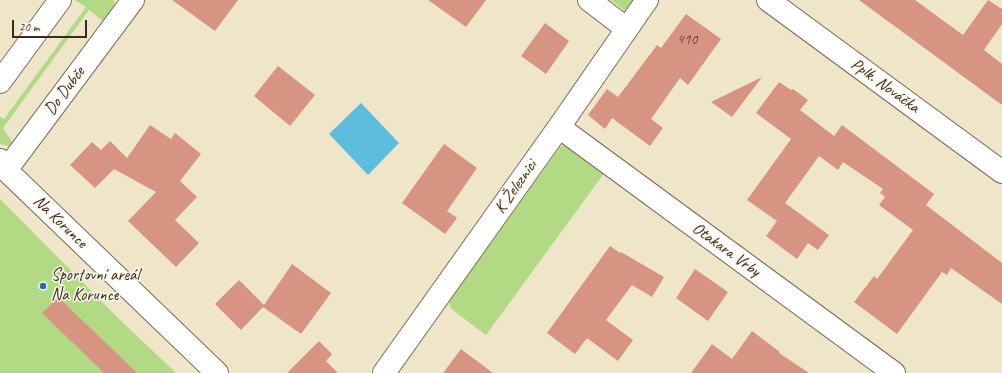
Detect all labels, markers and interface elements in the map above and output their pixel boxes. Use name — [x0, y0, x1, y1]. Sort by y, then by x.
scale bar — [14, 12, 89, 38]
text: 20 m — [19, 19, 39, 35]
house number: 410 — [677, 31, 697, 49]
street label: Pplk. Nováčka — [847, 54, 923, 118]
street label: Do Dubče — [40, 63, 90, 119]
street label: K Železnici — [490, 156, 542, 218]
street label: Na Korunce — [29, 191, 91, 253]
street label: Otakara Vrby — [688, 218, 764, 282]
place label: Sportovní areál Na Korunce — [51, 266, 139, 306]
marker: Sportovní areál Na Korunce — [38, 281, 48, 291]

